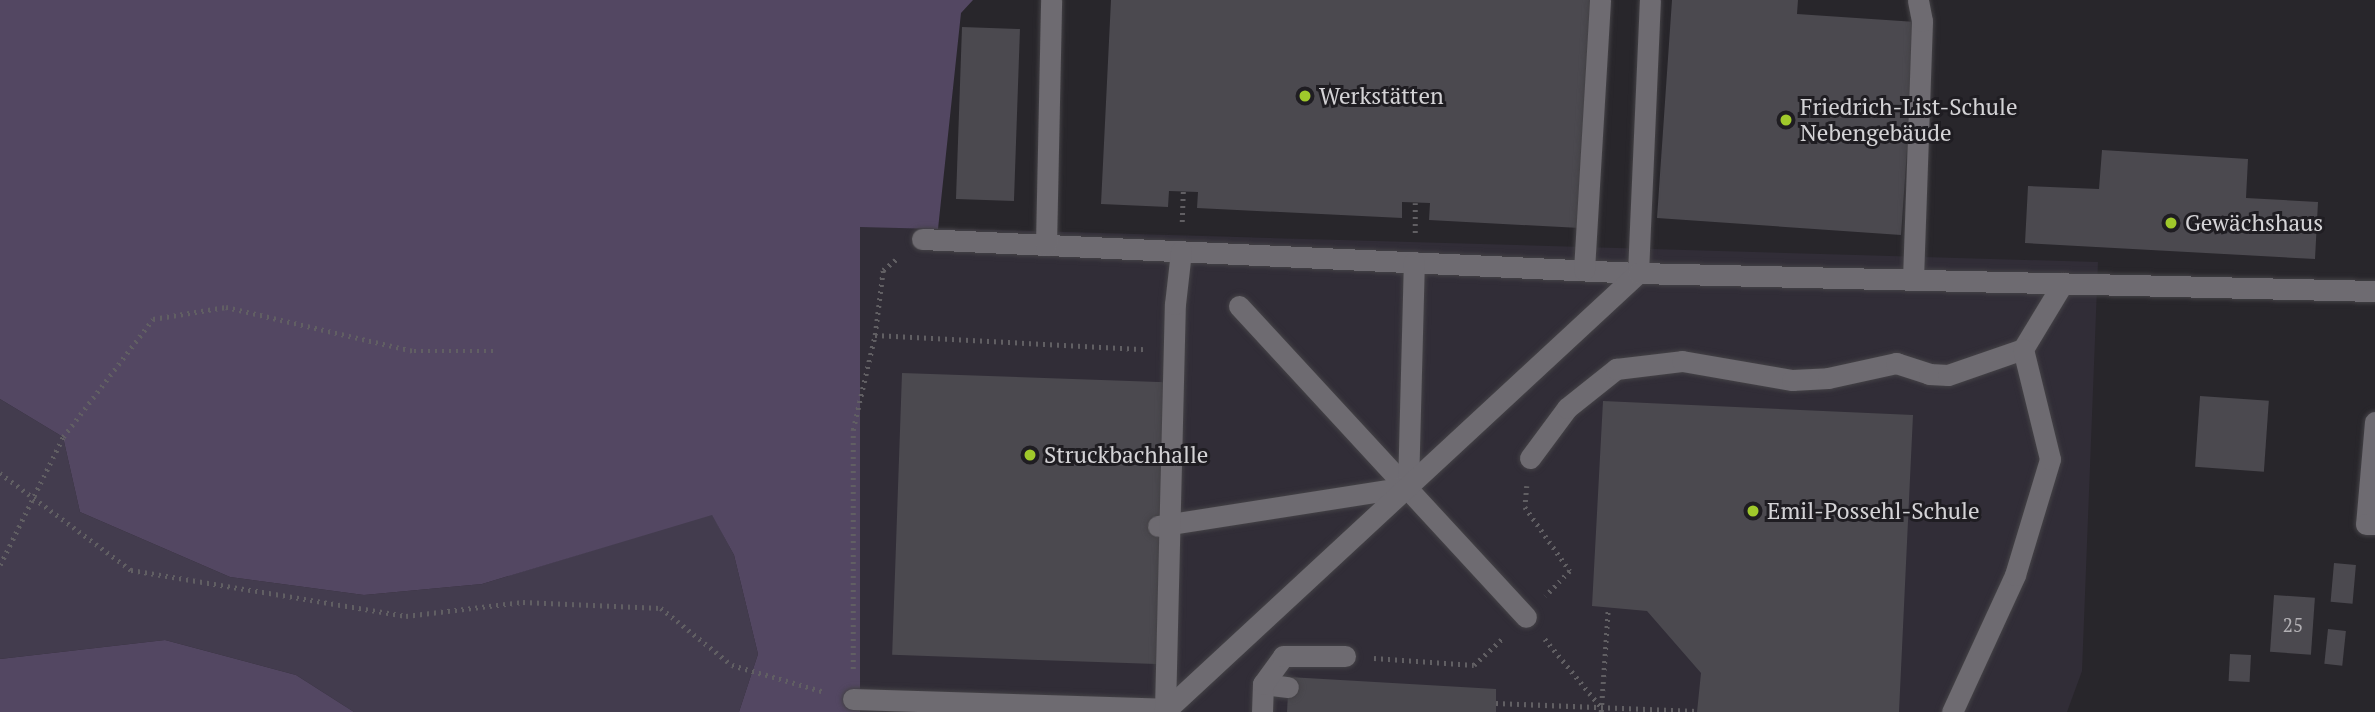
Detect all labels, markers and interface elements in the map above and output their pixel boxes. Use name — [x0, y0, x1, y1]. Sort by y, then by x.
place label: Werkstätten — [1319, 82, 1444, 110]
marker: Werkstätten — [1297, 88, 1313, 104]
place label: Friedrich-List-Schule Nebengebäude — [1800, 93, 2017, 147]
marker: Friedrich-List-Schule Nebengebäude — [1778, 112, 1794, 128]
place label: Gewächshaus — [2185, 209, 2323, 237]
marker: Gewächshaus — [2163, 215, 2179, 231]
place label: Struckbachhalle — [1044, 441, 1208, 469]
marker: Struckbachhalle — [1022, 447, 1038, 463]
place label: Emil-Possehl-Schule — [1767, 497, 1980, 525]
marker: Emil-Possehl-Schule — [1745, 503, 1761, 519]
house number: 25 — [2283, 614, 2303, 636]

